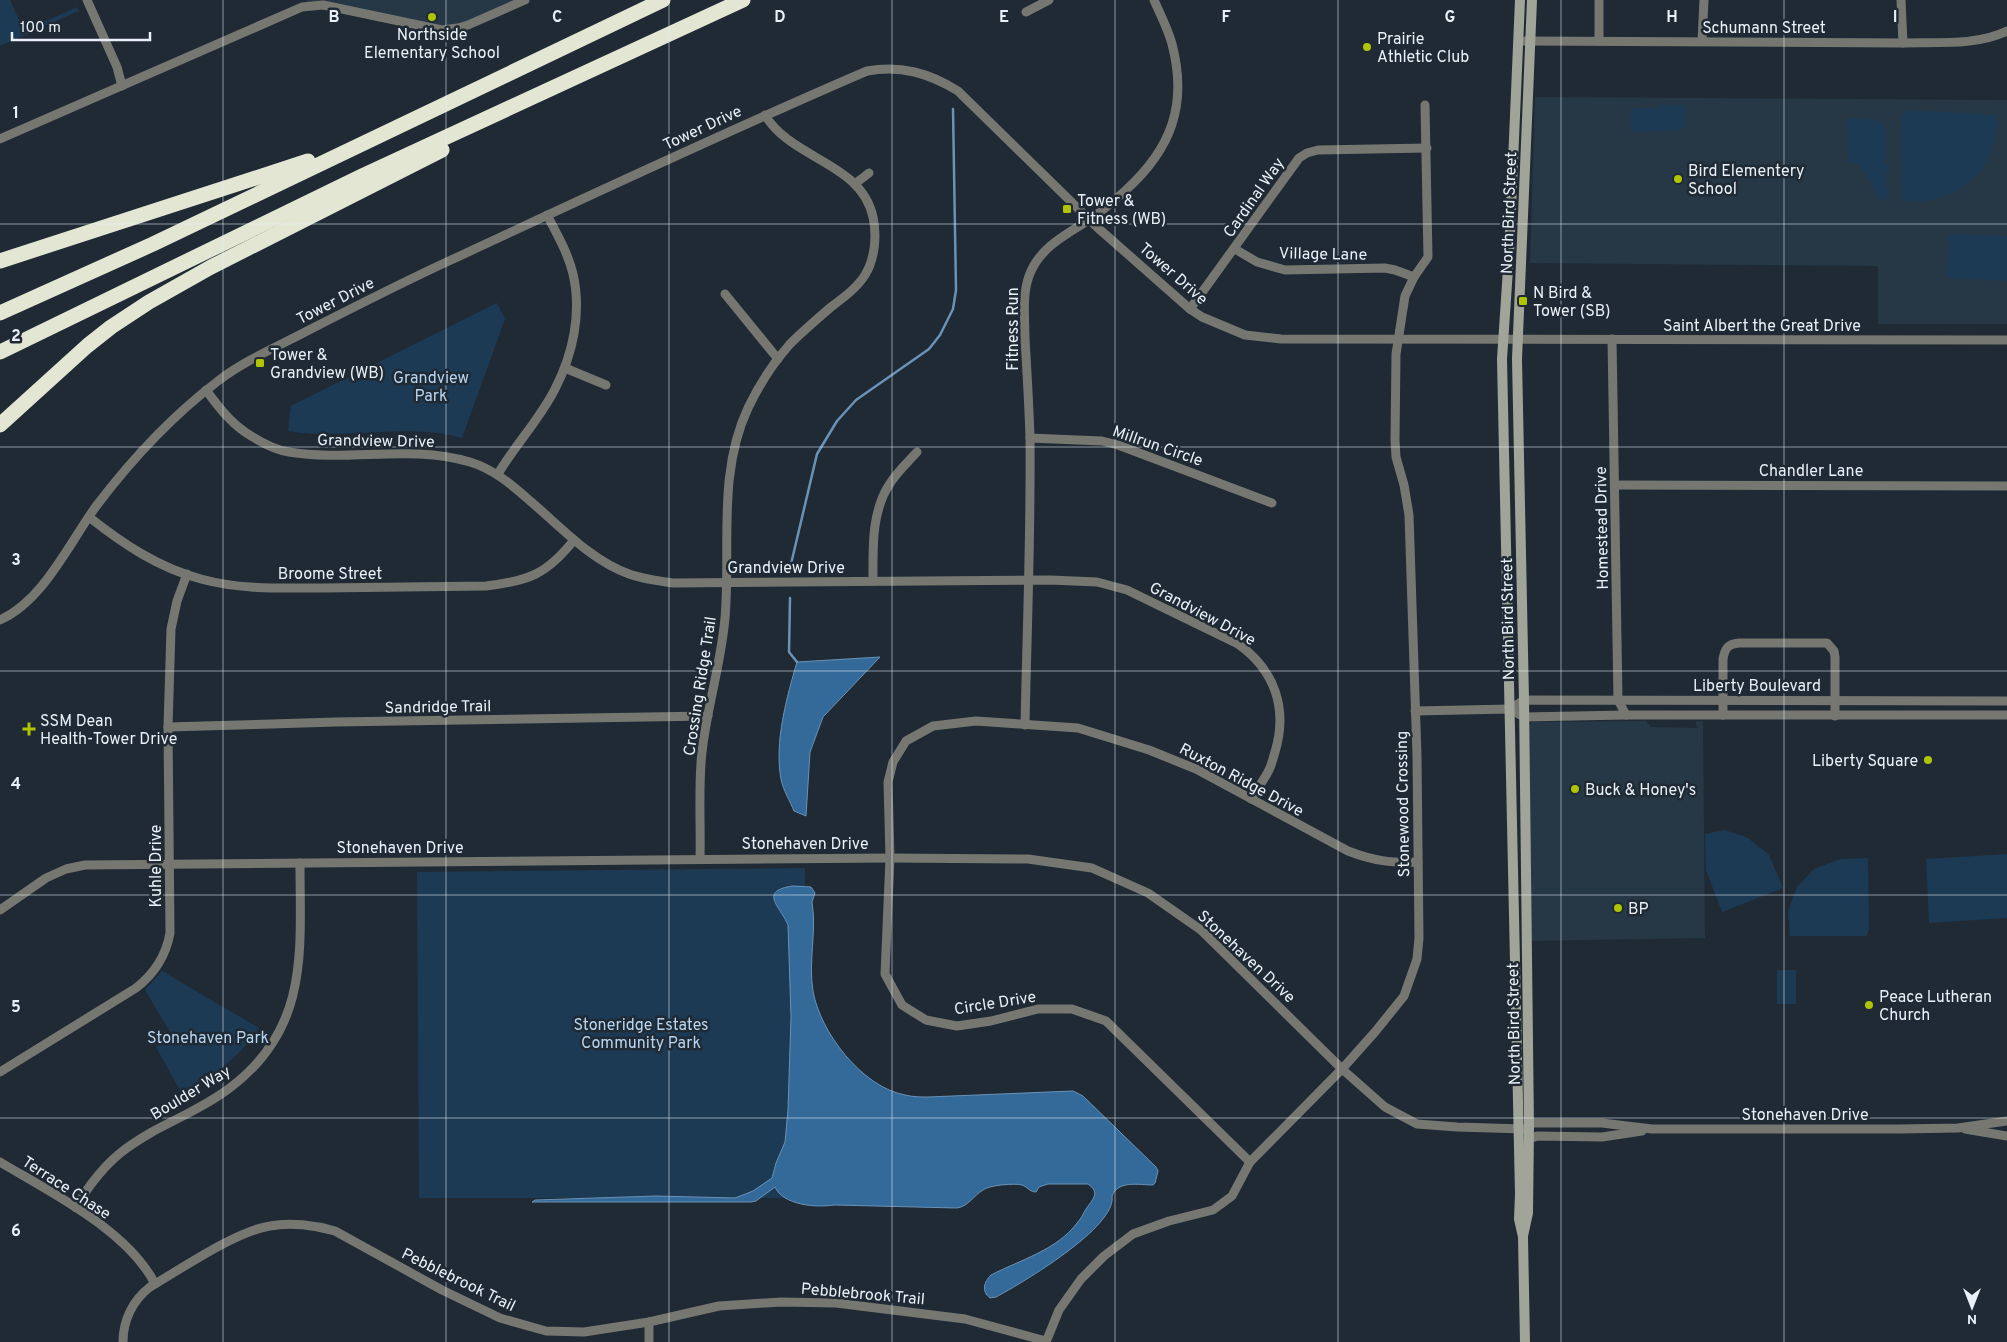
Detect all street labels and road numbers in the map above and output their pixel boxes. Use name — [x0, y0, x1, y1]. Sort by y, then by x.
street label: Schumann Street — [1702, 19, 1826, 39]
street label: Tower Drive — [660, 102, 745, 156]
street label: North Bird Street — [1498, 152, 1522, 275]
street label: Cardinal Way — [1220, 154, 1289, 242]
street label: Tower Drive — [1134, 239, 1211, 310]
street label: Village Lane — [1279, 244, 1367, 266]
street label: Tower Drive — [294, 274, 378, 330]
street label: Fitness Run — [1004, 287, 1024, 371]
street label: Saint Albert the Great Drive — [1663, 317, 1861, 337]
street label: Millrun Circle — [1110, 422, 1205, 472]
street label: Grandview Drive — [317, 431, 435, 453]
street label: Chandler Lane — [1759, 462, 1863, 482]
street label: Homestead Drive — [1592, 466, 1614, 590]
street label: North Bird Street — [1498, 558, 1520, 680]
street label: Grandview Drive — [727, 559, 845, 579]
street label: Broome Street — [278, 565, 382, 585]
street label: Grandview Drive — [1145, 578, 1259, 651]
street label: Crossing Ridge Trail — [680, 615, 722, 757]
street label: Liberty Boulevard — [1693, 677, 1821, 697]
street label: Sandridge Trail — [384, 697, 492, 719]
street label: Stonewood Crossing — [1393, 731, 1415, 877]
street label: Ruxton Ridge Drive — [1175, 740, 1307, 822]
street label: Kuhle Drive — [147, 825, 167, 907]
street label: Stonehaven Drive — [741, 835, 869, 855]
street label: Stonehaven Drive — [336, 839, 464, 859]
street label: Stonehaven Drive — [1192, 907, 1299, 1008]
street label: North Bird Street — [1504, 963, 1526, 1085]
street label: Circle Drive — [953, 988, 1038, 1020]
street label: Boulder Way — [147, 1062, 235, 1125]
street label: Stonehaven Drive — [1741, 1106, 1869, 1126]
street label: Terrace Chase — [18, 1153, 114, 1225]
street label: Pebblebrook Trail — [398, 1245, 518, 1317]
street label: Pebblebrook Trail — [800, 1280, 926, 1310]

